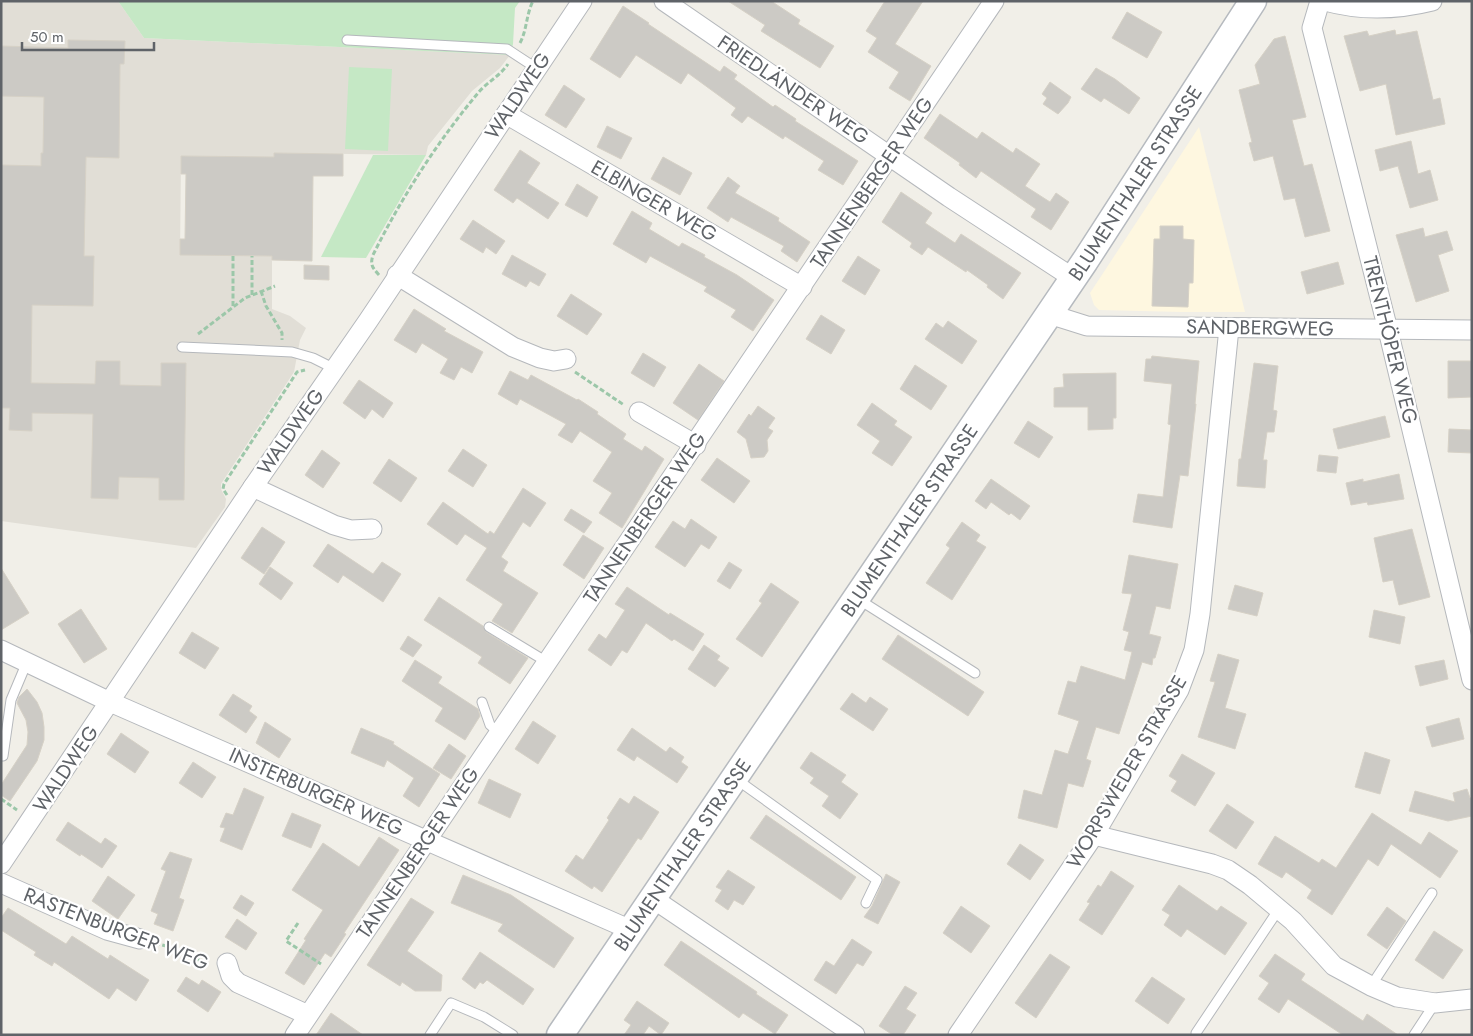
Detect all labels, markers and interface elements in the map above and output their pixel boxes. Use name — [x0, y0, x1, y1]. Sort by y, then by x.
scale bar — [22, 20, 155, 52]
text: 50 m — [30, 26, 64, 48]
street label: FRIEDLÄNDER WEG — [711, 28, 875, 152]
street label: WALDWEG — [478, 47, 558, 145]
street label: BLUMENTHALER STRASSE — [1061, 80, 1209, 286]
street label: TANNENBERGER WEG — [804, 91, 940, 275]
street label: ELBINGER WEG — [585, 153, 723, 249]
street label: TRENTHÖPER WEG — [1355, 253, 1425, 427]
street label: SANDBERGWEG — [1186, 312, 1334, 344]
street label: WALDWEG — [251, 383, 331, 481]
street label: BLUMENTHALER STRASSE — [833, 418, 985, 622]
street label: TANNENBERGER WEG — [577, 426, 713, 610]
street label: WORPSWEDER STRASSE — [1060, 670, 1194, 874]
street label: WALDWEG — [26, 720, 106, 818]
street label: INSTERBURGER WEG — [224, 741, 408, 843]
street label: BLUMENTHALER STRASSE — [607, 752, 758, 957]
street label: TANNENBERGER WEG — [350, 761, 486, 945]
street label: RASTENBURGER WEG — [19, 880, 213, 978]

